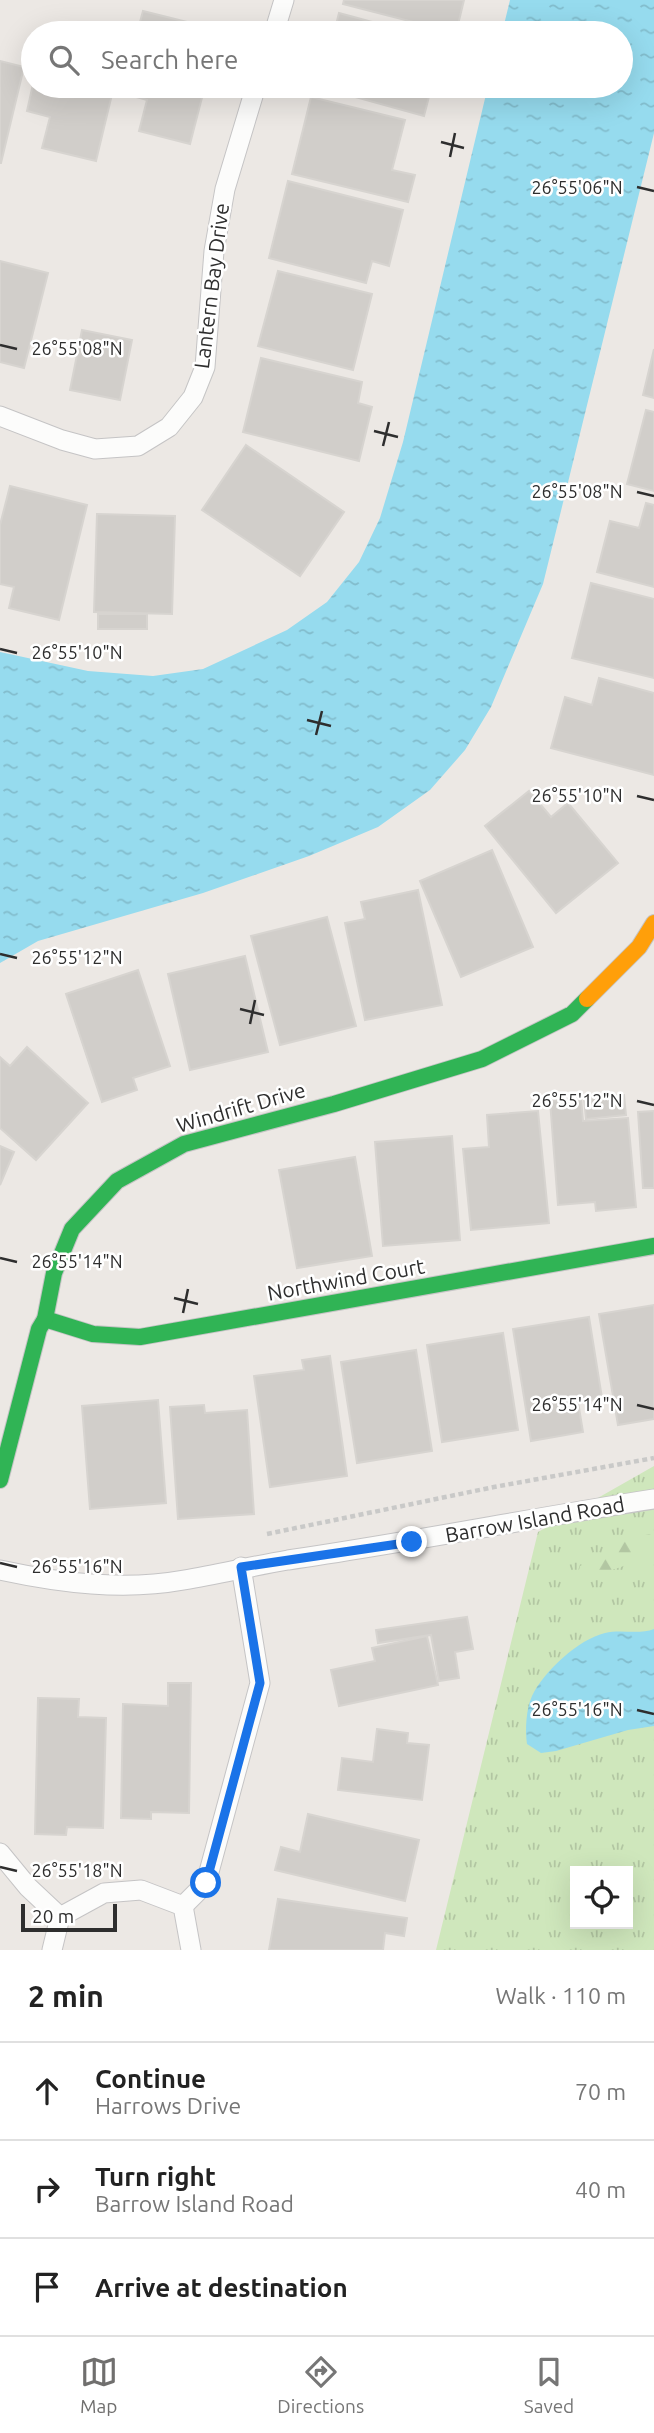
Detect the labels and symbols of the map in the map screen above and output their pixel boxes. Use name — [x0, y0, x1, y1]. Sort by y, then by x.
text: 26°55'06"N — [531, 177, 623, 197]
street label: Lantern Bay Drive — [189, 202, 233, 370]
text: 26°55'08"N — [31, 338, 123, 358]
text: 26°55'08"N — [531, 481, 623, 501]
text: 26°55'10"N — [31, 642, 123, 662]
text: 26°55'10"N — [531, 785, 623, 805]
text: 26°55'12"N — [31, 947, 123, 967]
street label: Windrift Drive — [173, 1077, 308, 1137]
text: 26°55'12"N — [531, 1090, 623, 1110]
text: 26°55'14"N — [31, 1251, 123, 1271]
street label: Northwind Court — [265, 1253, 426, 1305]
text: 26°55'14"N — [531, 1394, 623, 1414]
street label: Barrow Island Road — [443, 1491, 626, 1547]
route end — [396, 1526, 427, 1557]
text: 26°55'16"N — [31, 1556, 123, 1576]
text: 26°55'16"N — [531, 1699, 623, 1719]
text: 26°55'18"N — [31, 1860, 123, 1880]
route start — [190, 1867, 221, 1898]
scale bar — [21, 1901, 117, 1933]

